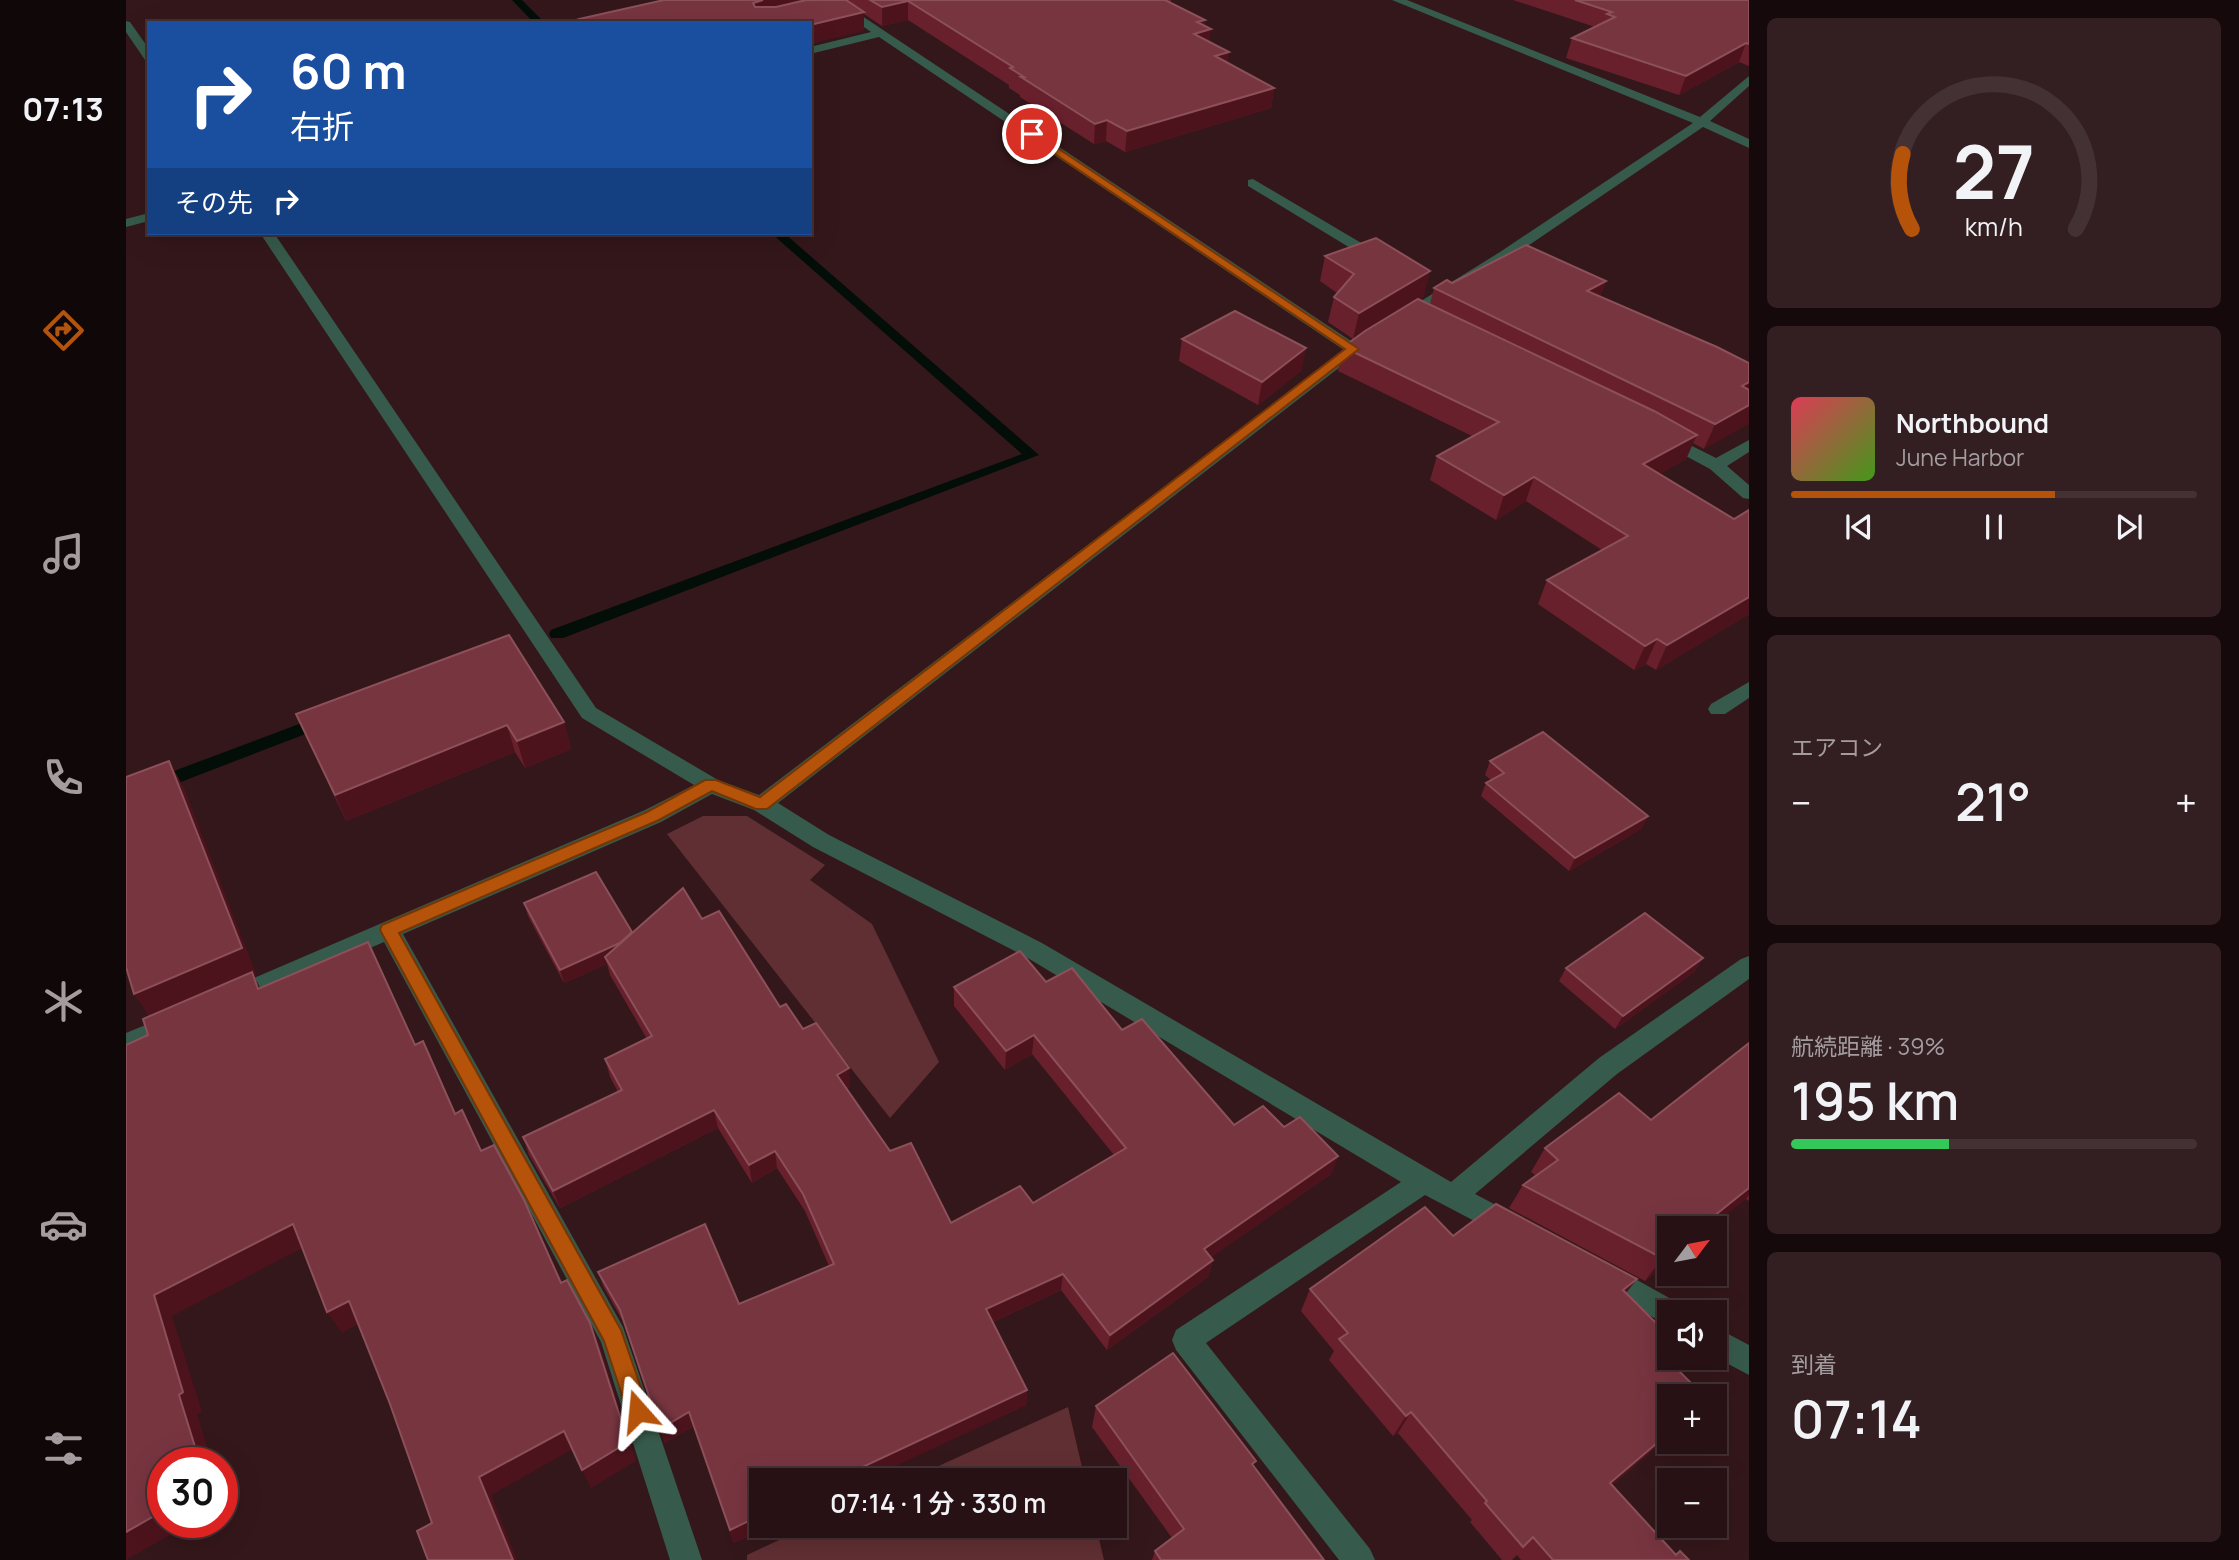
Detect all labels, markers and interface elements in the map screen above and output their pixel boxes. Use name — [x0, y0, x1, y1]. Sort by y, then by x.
text: 60 m — [290, 37, 407, 104]
icon: right — [175, 49, 266, 140]
text: 07:13 — [22, 87, 104, 131]
text: 右折 — [290, 104, 354, 148]
pin — [1002, 104, 1062, 164]
icon: arrive — [1013, 115, 1051, 153]
text: 27 — [1953, 122, 2035, 222]
icon: right — [267, 182, 305, 220]
text: その先 — [175, 184, 253, 220]
text: km/h — [1965, 209, 2023, 244]
icon: directions — [39, 306, 88, 355]
text: Northbound — [1896, 405, 2049, 441]
text: June Harbor — [1896, 441, 2024, 473]
icon: previous — [1840, 508, 1878, 546]
icon: pause — [1975, 508, 2013, 546]
icon: next — [2110, 508, 2148, 546]
icon: music — [39, 529, 88, 578]
text: エアコン — [1791, 731, 1883, 763]
icon: phone — [39, 753, 88, 802]
text: 21° — [1955, 766, 2031, 837]
text: − — [1791, 776, 1812, 828]
text: + — [2175, 776, 2197, 828]
icon: climate — [39, 977, 88, 1026]
text: 航続距離 · 39% — [1791, 1030, 1945, 1062]
text: 195 km — [1791, 1065, 1959, 1136]
icon: car — [39, 1200, 88, 1249]
north arrow — [1657, 1216, 1727, 1286]
map controls — [1657, 1216, 1727, 1538]
button: sound — [1657, 1300, 1727, 1370]
text: 到着 — [1791, 1348, 1837, 1380]
position arrow — [601, 1374, 675, 1448]
text: 07:14 — [1791, 1383, 1922, 1454]
button: + — [1657, 1384, 1727, 1454]
icon: filters — [39, 1424, 88, 1473]
speed limit sign: 30 — [147, 1447, 238, 1538]
button: − — [1657, 1468, 1727, 1538]
text: 07:14 · 1 分 · 330 m — [830, 1485, 1046, 1521]

